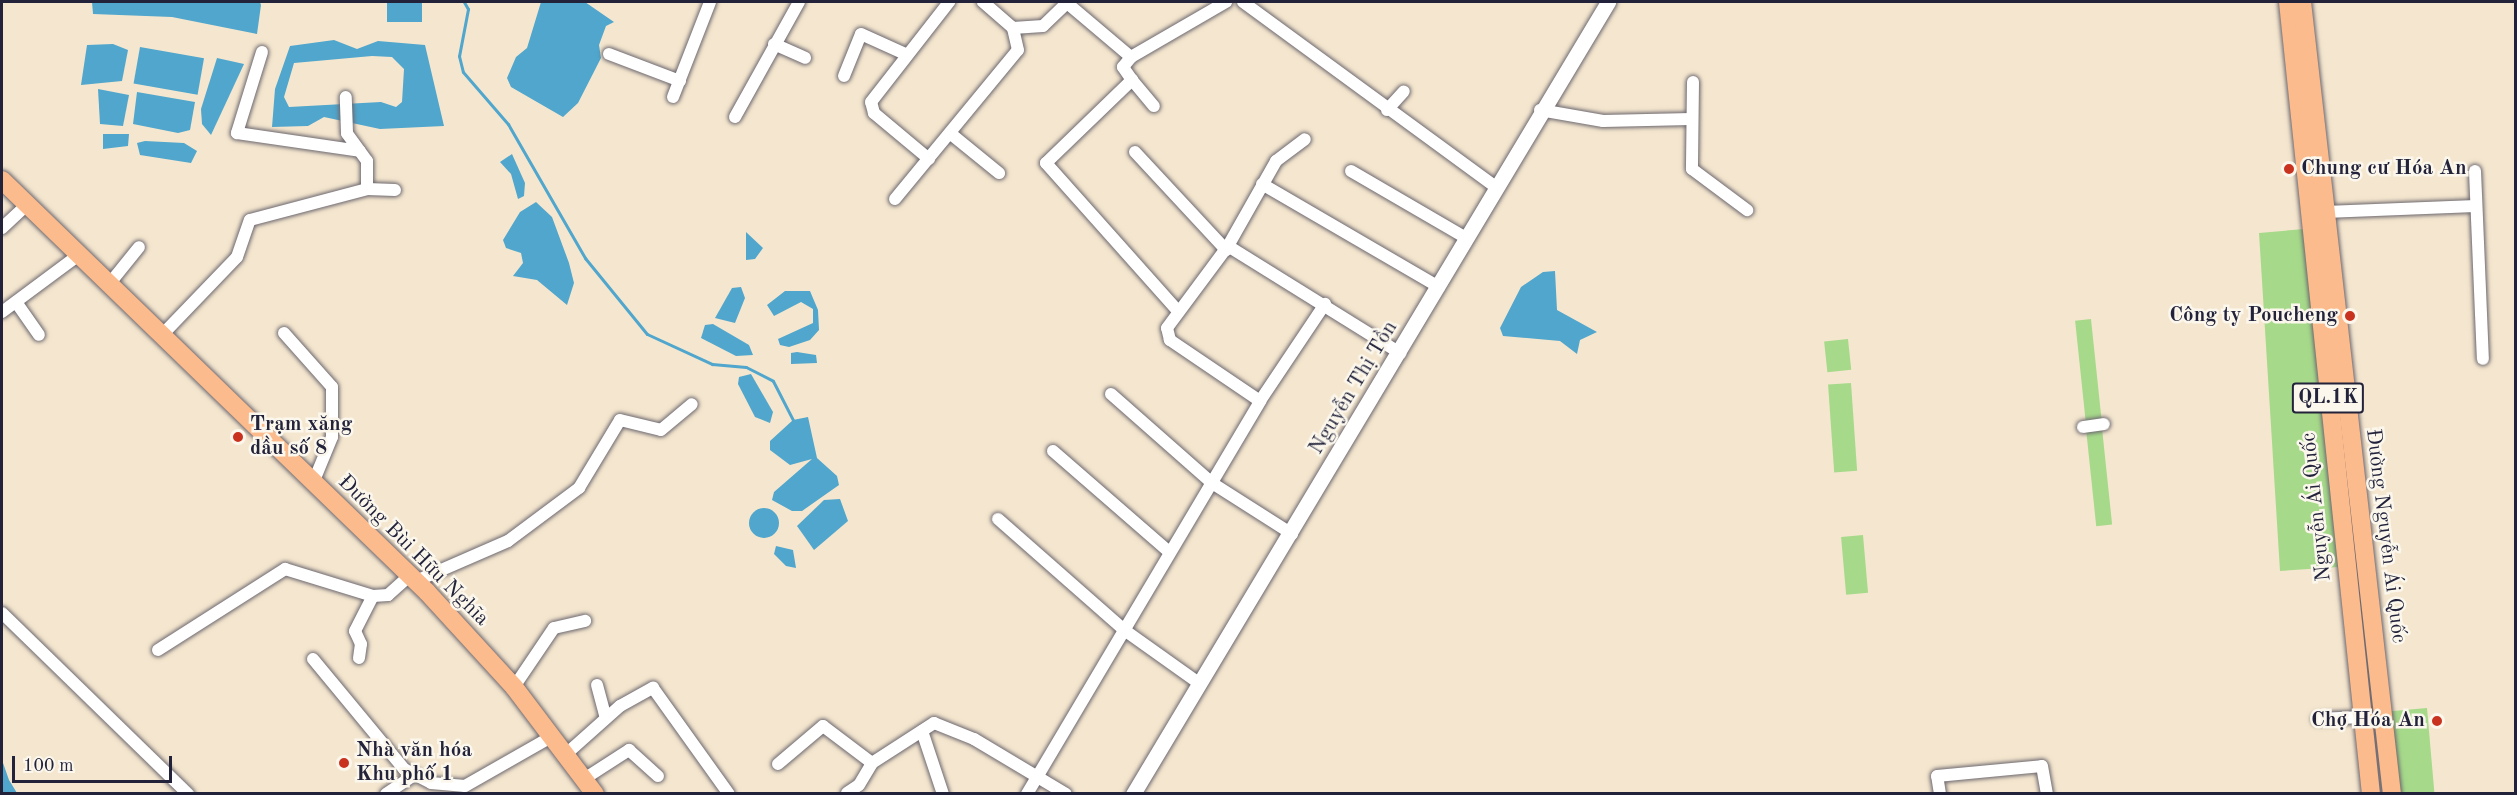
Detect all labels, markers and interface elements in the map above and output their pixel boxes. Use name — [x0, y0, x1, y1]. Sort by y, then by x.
place label: Chung cư Hóa An — [2301, 156, 2467, 182]
marker: Chung cư Hóa An — [2282, 162, 2296, 176]
place label: Công ty Poucheng — [2169, 303, 2338, 329]
marker: Công ty Poucheng — [2343, 309, 2357, 323]
street label: Nguyễn Thị Tồn — [1304, 317, 1404, 459]
road number: QL.1K — [2290, 381, 2366, 415]
place label: Trạm xăng dầu số 8 — [250, 412, 352, 462]
street label: Đường Nguyễn Ái Quốc — [2359, 427, 2411, 645]
marker: Trạm xăng dầu số 8 — [231, 430, 245, 444]
street label: Nguyễn Ái Quốc — [2297, 431, 2337, 583]
street label: Đường Bùi Hữu Nghĩa — [332, 470, 494, 632]
place label: Chợ Hóa An — [2311, 708, 2425, 734]
marker: Chợ Hóa An — [2430, 714, 2444, 728]
place label: Nhà văn hóa Khu phố 1 — [356, 738, 472, 788]
scale bar — [15, 744, 176, 782]
marker: Nhà văn hóa Khu phố 1 — [337, 756, 351, 770]
text: 100 m — [23, 757, 74, 775]

